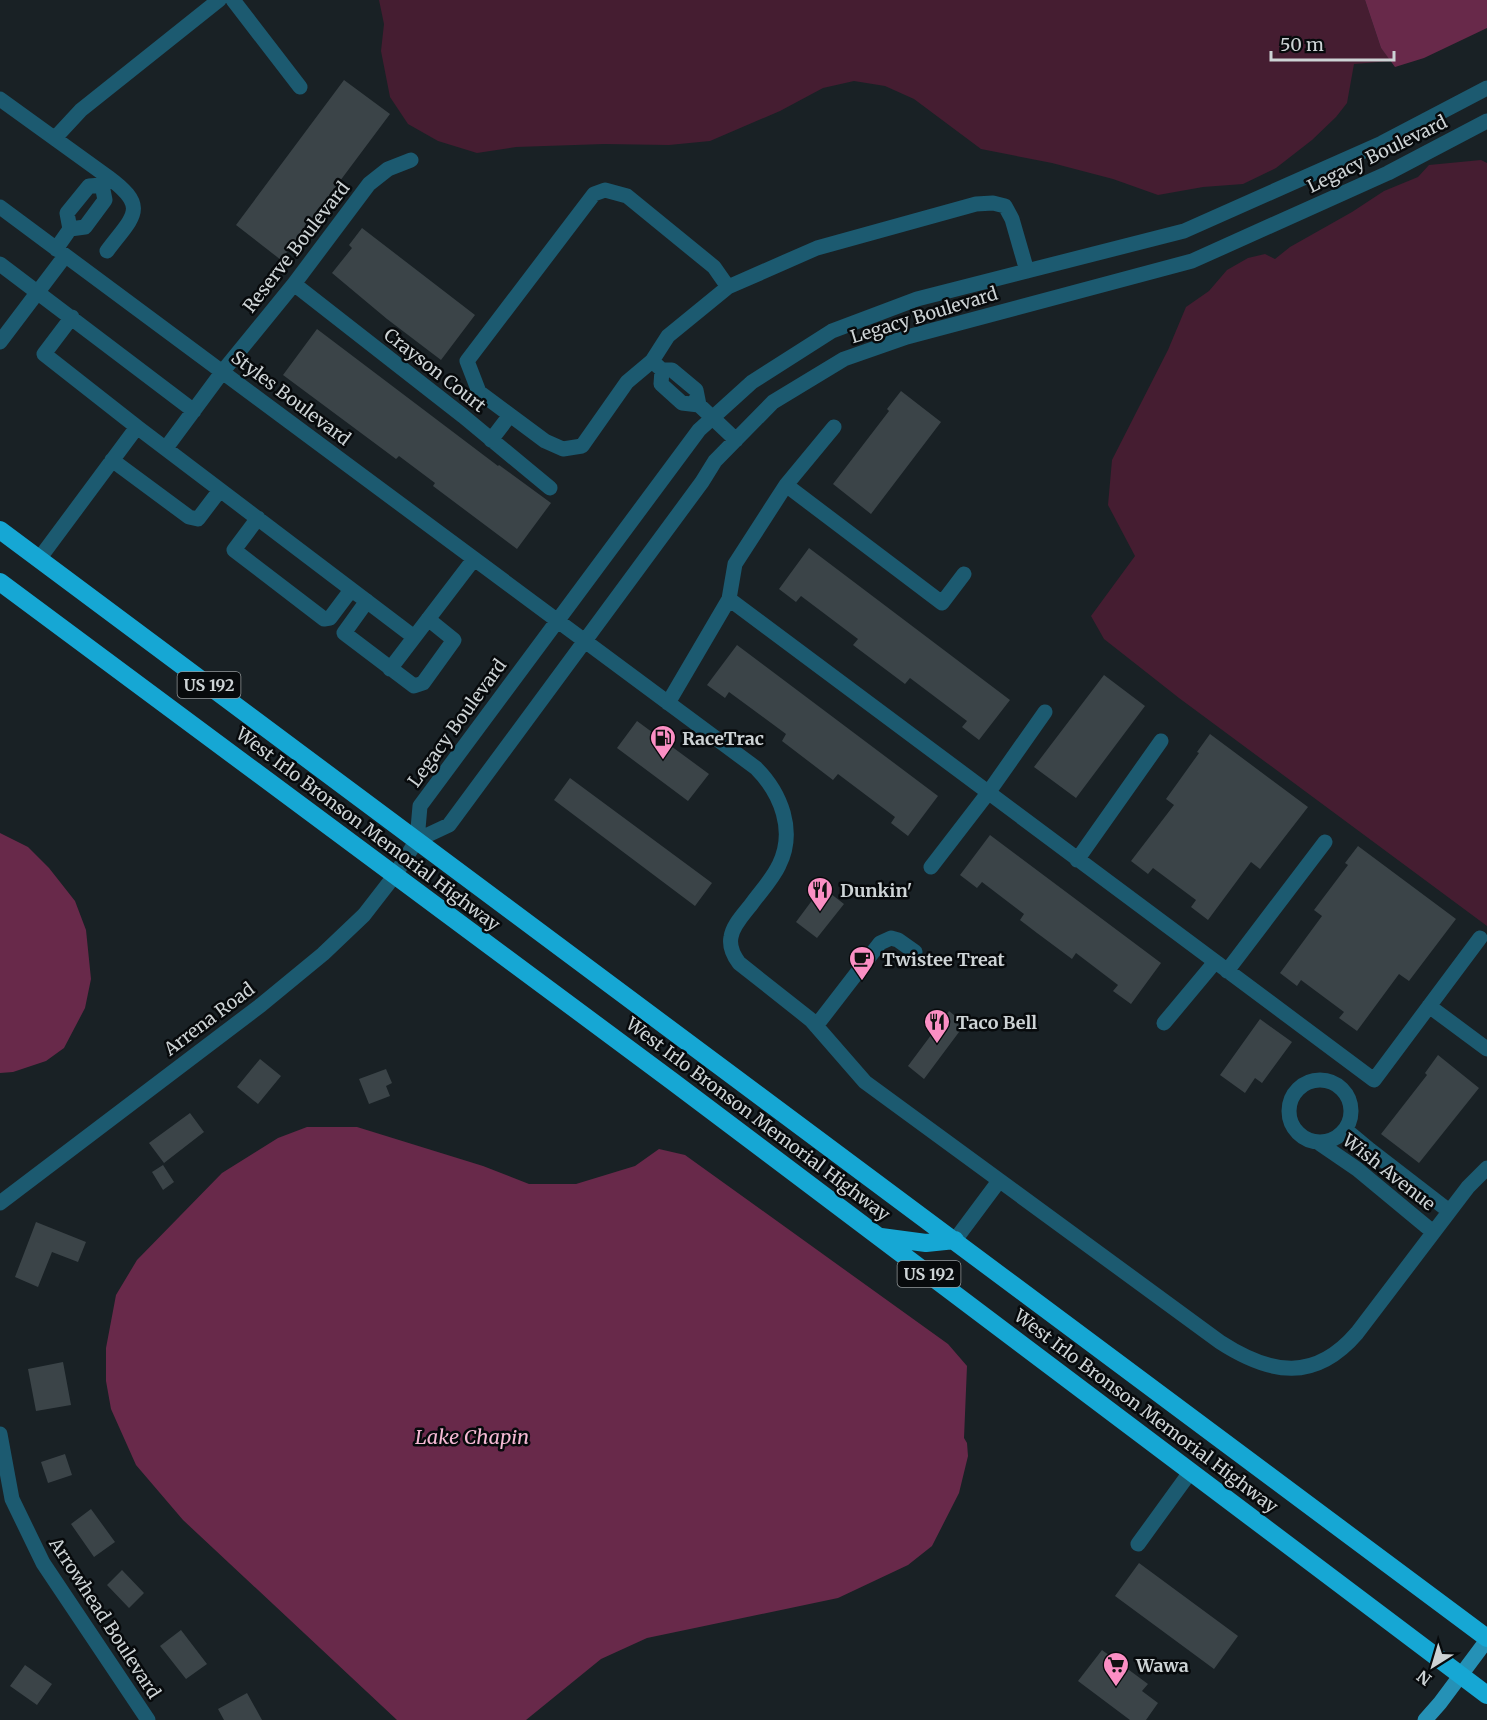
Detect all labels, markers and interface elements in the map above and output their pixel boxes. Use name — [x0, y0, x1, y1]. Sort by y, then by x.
scale bar — [1271, 24, 1394, 62]
text: 50 m — [1280, 33, 1324, 56]
street label: Legacy Boulevard — [1303, 110, 1451, 198]
street label: Reserve Boulevard — [238, 177, 354, 317]
street label: Legacy Boulevard — [848, 282, 1001, 348]
street label: Crayson Court — [379, 323, 491, 417]
street label: Styles Boulevard — [227, 346, 355, 450]
street label: Legacy Boulevard — [403, 654, 511, 792]
road number: US 192 — [178, 672, 240, 698]
street label: West Irlo Bronson Memorial Highway — [231, 722, 505, 936]
fuel station icon: RaceTrac — [648, 723, 678, 761]
place label: RaceTrac — [682, 727, 764, 750]
restaurant icon: Dunkin' — [805, 875, 835, 913]
place label: Dunkin' — [840, 879, 912, 902]
cafe icon: Twistee Treat — [847, 944, 877, 982]
place label: Twistee Treat — [882, 948, 1006, 971]
street label: Arrena Road — [158, 977, 259, 1061]
restaurant icon: Taco Bell — [922, 1007, 952, 1045]
place label: Taco Bell — [956, 1011, 1037, 1034]
street label: West Irlo Bronson Memorial Highway — [621, 1012, 895, 1226]
street label: Wish Avenue — [1337, 1128, 1440, 1215]
road number: US 192 — [898, 1261, 960, 1287]
street label: West Irlo Bronson Memorial Highway — [1009, 1304, 1283, 1518]
water label: Lake Chapin — [415, 1424, 529, 1449]
street label: Arrowhead Boulevard — [44, 1532, 166, 1703]
north arrow — [1403, 1636, 1463, 1696]
supermarket icon: Wawa — [1101, 1650, 1131, 1688]
place label: Wawa — [1135, 1654, 1189, 1677]
text: N — [1413, 1666, 1435, 1690]

